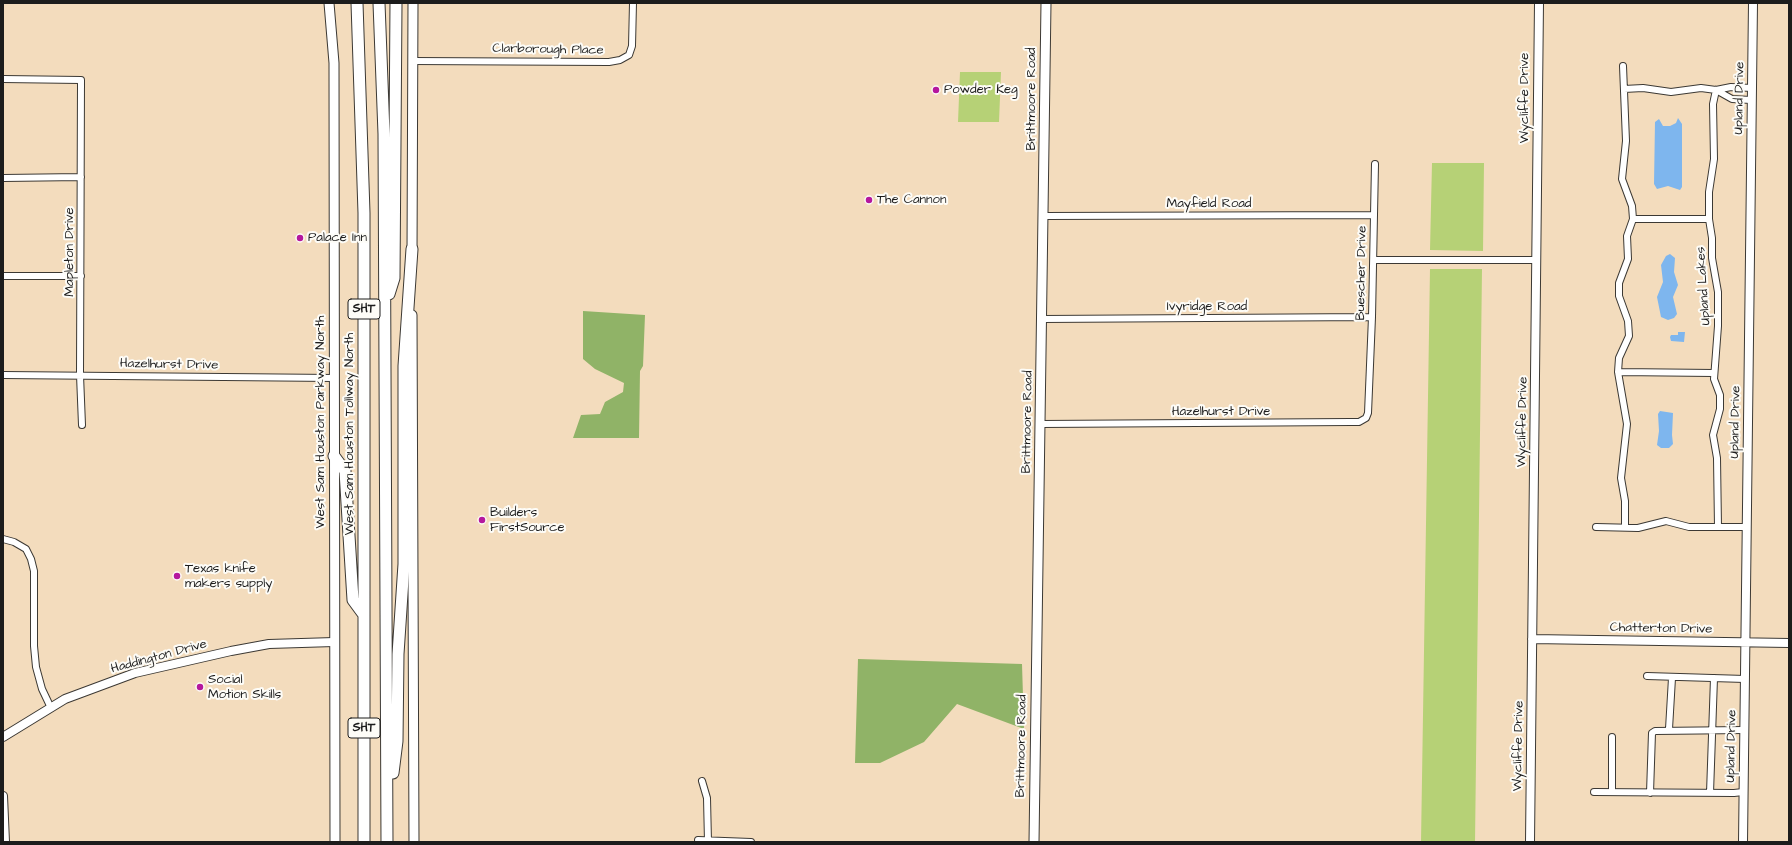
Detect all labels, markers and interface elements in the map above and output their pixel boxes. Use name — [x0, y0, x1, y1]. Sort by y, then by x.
street label: Clarborough Place — [492, 41, 604, 59]
street label: Brittmoore Road — [1024, 48, 1040, 150]
street label: Wycliffe Drive — [1517, 53, 1533, 143]
street label: Upland Drive — [1732, 61, 1748, 135]
place label: Powder Keg — [944, 82, 1018, 98]
marker: Powder Keg — [931, 85, 941, 95]
place label: The Cannon — [877, 192, 946, 208]
marker: The Cannon — [864, 195, 874, 205]
street label: Mayfield Road — [1167, 196, 1251, 212]
street label: Mapleton Drive — [62, 207, 78, 297]
street label: Buescher Drive — [1353, 225, 1371, 321]
place label: Palace Inn — [308, 230, 367, 246]
marker: Palace Inn — [295, 233, 305, 243]
street label: Upland Lakes — [1693, 246, 1715, 326]
road number: SHT — [348, 299, 380, 319]
street label: Ivyridge Road — [1167, 299, 1247, 315]
street label: West Sam Houston Parkway North — [313, 316, 329, 528]
street label: West Sam Houston Tollway North — [342, 333, 358, 535]
street label: Hazelhurst Drive — [120, 356, 218, 374]
street label: Brittmoore Road — [1019, 370, 1037, 474]
street label: Wycliffe Drive — [1514, 377, 1532, 467]
street label: Upland Drive — [1728, 385, 1744, 459]
street label: Hazelhurst Drive — [1172, 404, 1270, 420]
place label: Builders FirstSource — [490, 505, 565, 536]
marker: Builders FirstSource — [477, 515, 487, 525]
place label: Texas knife makers supply — [185, 561, 272, 592]
marker: Texas knife makers supply — [172, 571, 182, 581]
street label: Chatterton Drive — [1610, 620, 1712, 638]
street label: Haddington Drive — [109, 637, 209, 677]
place label: Social Motion Skills — [208, 672, 281, 703]
marker: Social Motion Skills — [195, 682, 205, 692]
street label: Brittmoore Road — [1013, 694, 1031, 798]
street label: Wycliffe Drive — [1510, 701, 1528, 791]
street label: Upland Drive — [1724, 709, 1740, 783]
road number: SHT — [348, 718, 380, 738]

